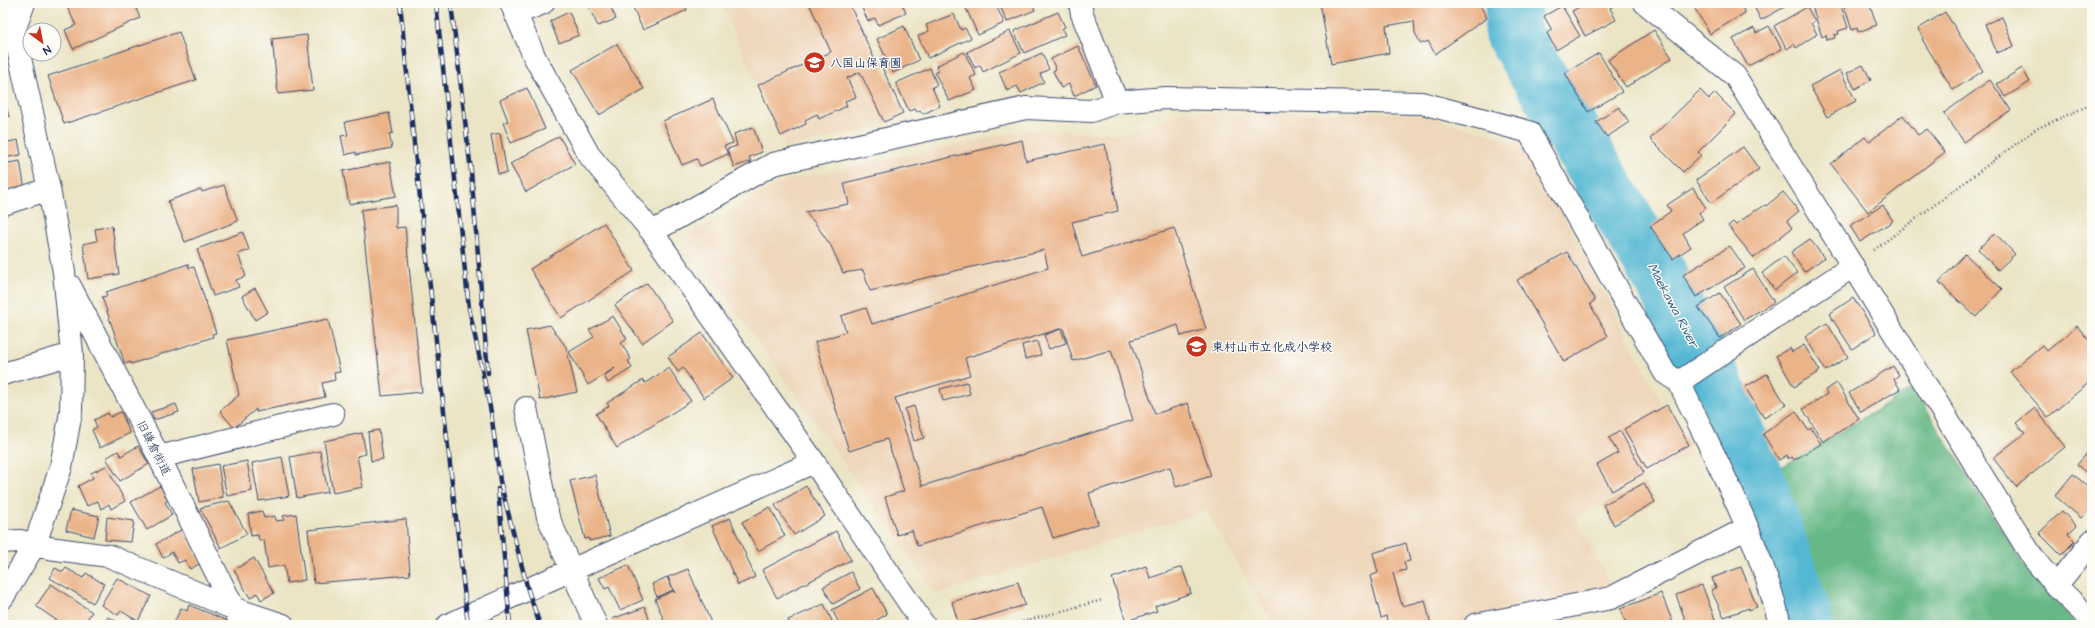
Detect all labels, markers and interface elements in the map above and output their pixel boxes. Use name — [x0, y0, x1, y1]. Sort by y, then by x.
north arrow — [22, 22, 62, 62]
text: N — [40, 42, 54, 58]
school or university icon: 八国山保育園 — [802, 50, 828, 76]
place label: 八国山保育園 — [830, 55, 902, 72]
water label: Maekawa River — [1643, 260, 1704, 353]
school or university icon: 東村山市立化成小学校 — [1184, 334, 1210, 360]
place label: 東村山市立化成小学校 — [1212, 339, 1332, 356]
street label: 旧鎌倉街道 — [132, 418, 175, 479]

